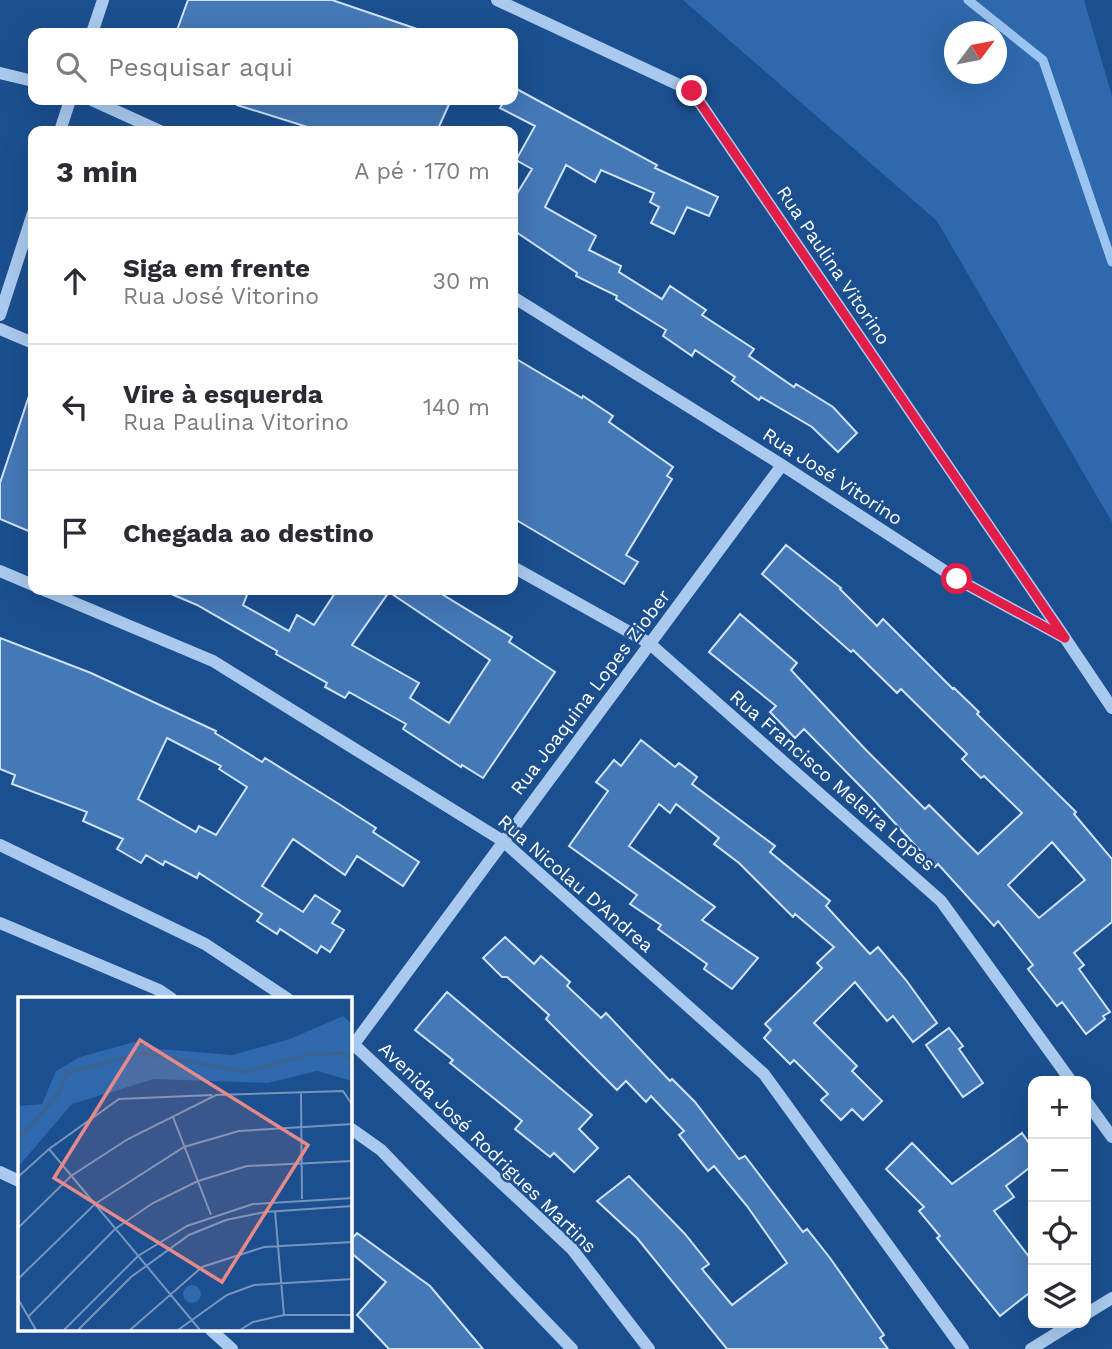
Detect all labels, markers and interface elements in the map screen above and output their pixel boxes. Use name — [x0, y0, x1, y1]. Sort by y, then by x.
north arrow — [944, 21, 1007, 84]
search box — [28, 28, 518, 105]
icon: search — [52, 48, 90, 86]
text: Pesquisar aqui — [108, 52, 293, 82]
route end — [676, 75, 707, 106]
text: 3 min — [56, 154, 138, 189]
text: A pé · 170 m — [354, 158, 490, 185]
street label: Rua Paulina Vitorino — [772, 182, 895, 349]
text: Siga em frente — [123, 253, 310, 283]
icon: ahead — [56, 262, 94, 300]
text: 30 m — [433, 268, 490, 295]
text: Rua José Vitorino — [123, 283, 319, 310]
text: Vire à esquerda — [123, 379, 323, 409]
icon: left — [56, 388, 94, 426]
text: 140 m — [423, 394, 490, 421]
text: Rua Paulina Vitorino — [123, 409, 349, 436]
street label: Rua José Vitorino — [759, 423, 907, 530]
icon: arrive — [56, 514, 94, 552]
text: Chegada ao destino — [123, 518, 374, 548]
route start — [941, 563, 972, 594]
street label: Rua Joaquina Lopes Ziober — [506, 585, 675, 800]
street label: Rua Francisco Meleira Lopes — [725, 685, 940, 876]
street label: Rua Nicolau D'Andrea — [493, 810, 658, 957]
inset map — [18, 997, 352, 1332]
street label: Avenida José Rodrigues Martins — [374, 1037, 601, 1258]
map controls — [1028, 1076, 1091, 1328]
button: + — [1028, 1076, 1091, 1139]
button: − — [1028, 1139, 1091, 1202]
button: locate — [1028, 1202, 1091, 1265]
button: layers — [1028, 1265, 1091, 1328]

